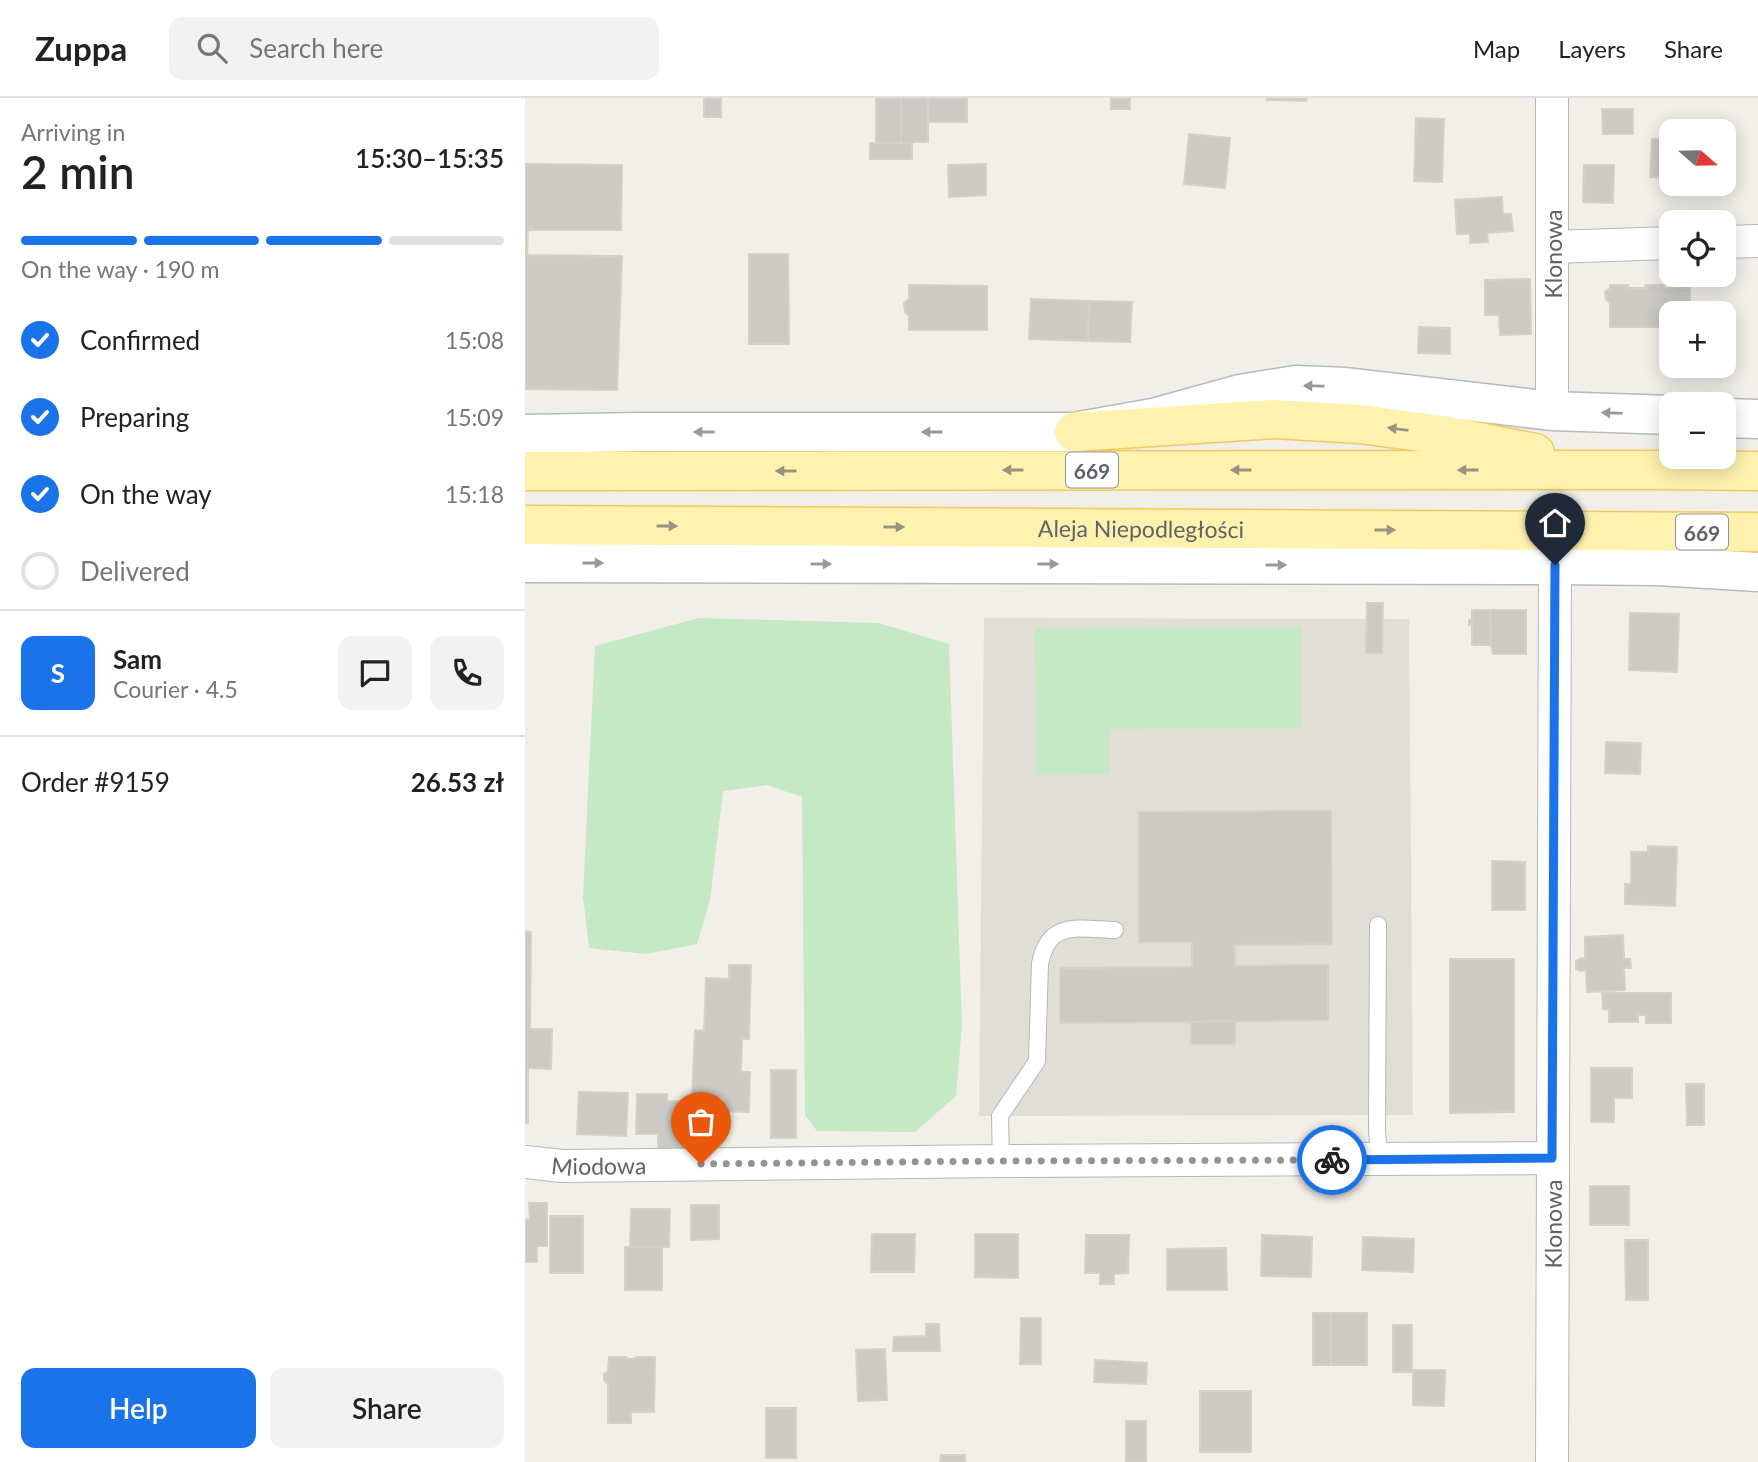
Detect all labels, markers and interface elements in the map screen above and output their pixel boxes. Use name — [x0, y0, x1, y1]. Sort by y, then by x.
search box — [169, 17, 659, 80]
text: Zuppa — [35, 28, 127, 68]
icon: search — [193, 29, 231, 67]
text: Search here — [249, 32, 383, 64]
text: Map — [1473, 34, 1520, 63]
text: Layers — [1558, 34, 1626, 63]
text: Share — [1664, 34, 1723, 63]
text: Arriving in — [21, 118, 125, 146]
north arrow — [1659, 119, 1736, 196]
map controls — [1659, 119, 1736, 469]
text: 15:30–15:35 — [355, 142, 504, 174]
text: 2 min — [21, 144, 135, 199]
street label: Klonowa — [1539, 210, 1567, 298]
button: locate — [1659, 210, 1736, 287]
text: On the way · 190 m — [21, 255, 220, 283]
button: + — [1659, 301, 1736, 378]
icon: check — [21, 321, 59, 359]
text: Confirmed — [80, 324, 200, 356]
text: 15:08 — [445, 326, 504, 354]
one-way arrow — [1303, 380, 1325, 391]
button: − — [1659, 392, 1736, 469]
icon: check — [21, 398, 59, 436]
text: Preparing — [80, 401, 189, 433]
text: 15:09 — [445, 403, 504, 431]
one-way arrow — [1601, 408, 1623, 419]
one-way arrow — [1387, 423, 1409, 434]
one-way arrow — [693, 426, 715, 438]
one-way arrow — [921, 426, 943, 438]
road number: 669 — [1066, 452, 1118, 488]
one-way arrow — [1002, 464, 1024, 476]
one-way arrow — [1229, 464, 1251, 476]
one-way arrow — [1457, 464, 1479, 476]
one-way arrow — [774, 465, 796, 477]
icon: check — [21, 475, 59, 513]
text: On the way — [80, 478, 212, 510]
text: 15:18 — [445, 480, 504, 508]
pin — [1525, 493, 1585, 565]
icon: home — [1536, 504, 1574, 542]
street label: Aleja Niepodległości — [1038, 514, 1244, 543]
road number: 669 — [1676, 514, 1728, 550]
one-way arrow — [656, 520, 678, 532]
one-way arrow — [883, 521, 905, 533]
one-way arrow — [1375, 524, 1397, 536]
text: Delivered — [80, 555, 190, 587]
one-way arrow — [582, 557, 604, 569]
one-way arrow — [810, 558, 832, 570]
one-way arrow — [1037, 558, 1059, 570]
one-way arrow — [1265, 559, 1287, 571]
button: chat — [338, 636, 412, 710]
button: phone — [430, 636, 504, 710]
text: Sam — [113, 643, 162, 675]
text: S — [51, 657, 65, 689]
text: Courier · 4.5 — [113, 675, 238, 703]
text: Order #9159 — [21, 766, 170, 798]
text: 26.53 zł — [411, 766, 504, 798]
pin — [671, 1092, 731, 1164]
icon: bag — [682, 1103, 720, 1141]
courier — [1297, 1125, 1367, 1195]
icon: bike — [1313, 1141, 1351, 1179]
street label: Miodowa — [550, 1151, 646, 1181]
street label: Klonowa — [1539, 1180, 1567, 1268]
button: Help — [21, 1368, 256, 1448]
button: Share — [270, 1368, 504, 1448]

